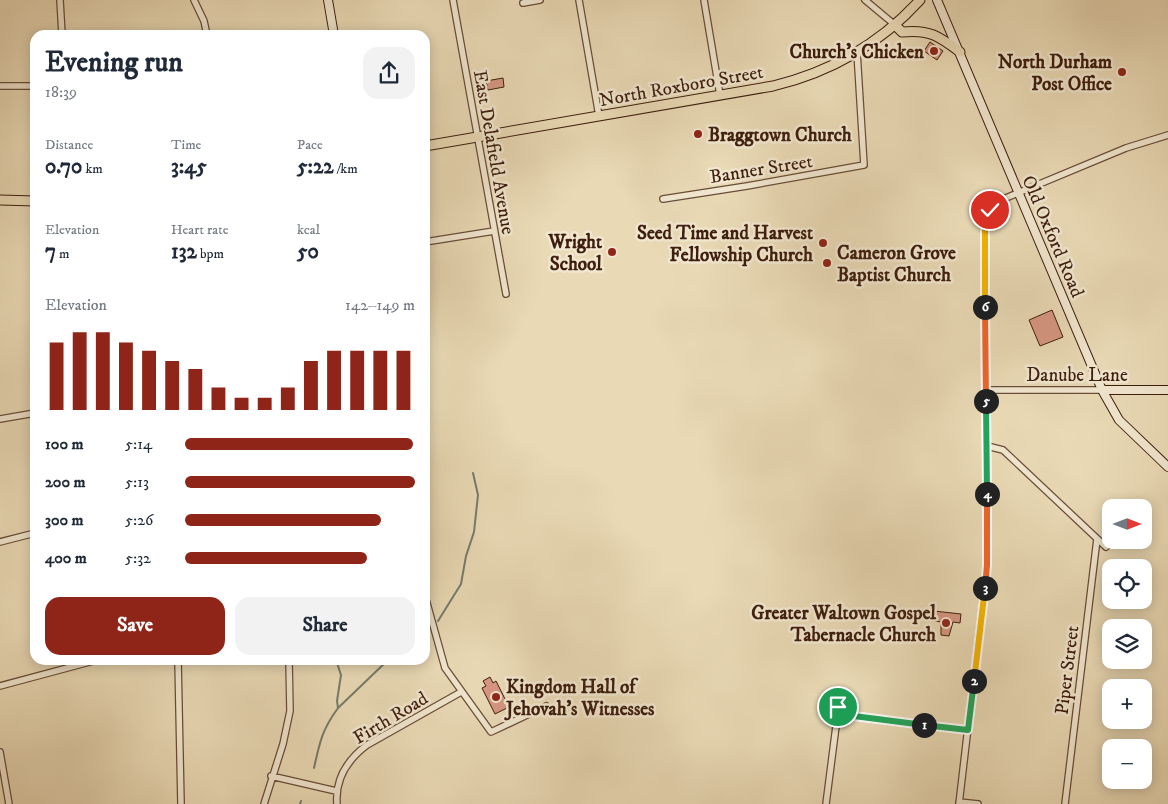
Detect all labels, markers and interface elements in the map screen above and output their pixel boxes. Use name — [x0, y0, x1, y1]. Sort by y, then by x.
place label: Church's Chicken — [790, 41, 925, 64]
text: Evening run — [45, 45, 183, 80]
marker: Church's Chicken — [928, 45, 940, 57]
button: share — [363, 47, 415, 99]
place label: North Durham Post Office — [998, 51, 1113, 96]
street label: North Roxboro Street — [597, 61, 765, 112]
marker: North Durham Post Office — [1116, 66, 1128, 78]
street label: East Delafield Avenue — [468, 68, 519, 236]
text: 18:39 — [45, 82, 77, 102]
place label: Braggtown Church — [708, 124, 853, 147]
marker: Braggtown Church — [692, 128, 704, 140]
text: Distance — [45, 136, 93, 154]
text: Time — [171, 136, 201, 154]
text: Pace — [297, 136, 323, 154]
street label: Banner Street — [708, 150, 814, 189]
text: 0.70 — [45, 154, 82, 180]
text: 3:45 — [171, 154, 207, 180]
text: 5:22 — [297, 154, 334, 180]
text: km — [82, 160, 103, 178]
text: /km — [334, 160, 358, 178]
street label: Old Oxford Road — [1017, 172, 1089, 302]
pin — [969, 189, 1011, 231]
icon: check — [976, 196, 1004, 224]
text: Elevation — [45, 221, 99, 239]
text: Heart rate — [171, 221, 228, 239]
text: kcal — [297, 221, 320, 239]
place label: Seed Time and Harvest Fellowship Church — [637, 222, 814, 267]
place label: Wright School — [547, 231, 603, 276]
marker: Seed Time and Harvest Fellowship Church — [817, 237, 829, 249]
text: 7 — [45, 239, 56, 265]
text: 132 — [171, 239, 197, 265]
text: 50 — [297, 239, 319, 265]
place label: Cameron Grove Baptist Church — [837, 242, 956, 287]
text: m — [56, 245, 70, 263]
text: bpm — [197, 245, 224, 263]
marker: Wright School — [606, 246, 618, 258]
marker: Cameron Grove Baptist Church — [821, 257, 833, 269]
pin: 6 — [972, 294, 998, 320]
text: Elevation — [45, 295, 107, 315]
text: 142–149 m — [345, 295, 415, 315]
text: 6 — [982, 298, 989, 316]
street label: Danube Lane — [1026, 364, 1128, 387]
pin: 5 — [974, 388, 998, 414]
text: 5 — [983, 392, 990, 410]
text: 100 m — [45, 434, 84, 454]
text: 5:14 — [125, 434, 152, 454]
text: 200 m — [45, 472, 86, 492]
text: 5:13 — [125, 472, 149, 492]
pin: 4 — [974, 482, 1000, 506]
text: 4 — [983, 485, 992, 503]
north arrow — [1102, 499, 1152, 549]
map controls — [1102, 499, 1152, 789]
text: 300 m — [45, 510, 84, 530]
text: 5:26 — [125, 510, 153, 530]
text: 400 m — [45, 548, 87, 568]
text: 5:32 — [125, 548, 151, 568]
button: locate — [1102, 559, 1152, 609]
pin: 3 — [972, 576, 998, 600]
text: 3 — [983, 579, 988, 597]
button: Save — [45, 597, 225, 655]
button: Share — [235, 597, 415, 655]
place label: Greater Waltown Gospel Tabernacle Church — [751, 602, 937, 647]
marker: Greater Waltown Gospel Tabernacle Church — [940, 617, 952, 629]
button: layers — [1102, 619, 1152, 669]
street label: Piper Street — [1051, 624, 1084, 716]
pin: 2 — [962, 668, 986, 694]
text: 2 — [971, 672, 978, 690]
place label: Kingdom Hall of Jehovah’s Witnesses — [504, 676, 655, 721]
button: + — [1102, 679, 1152, 729]
pin — [817, 686, 859, 728]
street label: Firth Road — [349, 687, 433, 750]
marker: Kingdom Hall of Jehovah’s Witnesses — [490, 691, 502, 703]
icon: arrive — [824, 693, 852, 721]
pin: 1 — [912, 712, 936, 738]
text: 1 — [922, 716, 927, 734]
button: − — [1102, 739, 1152, 789]

